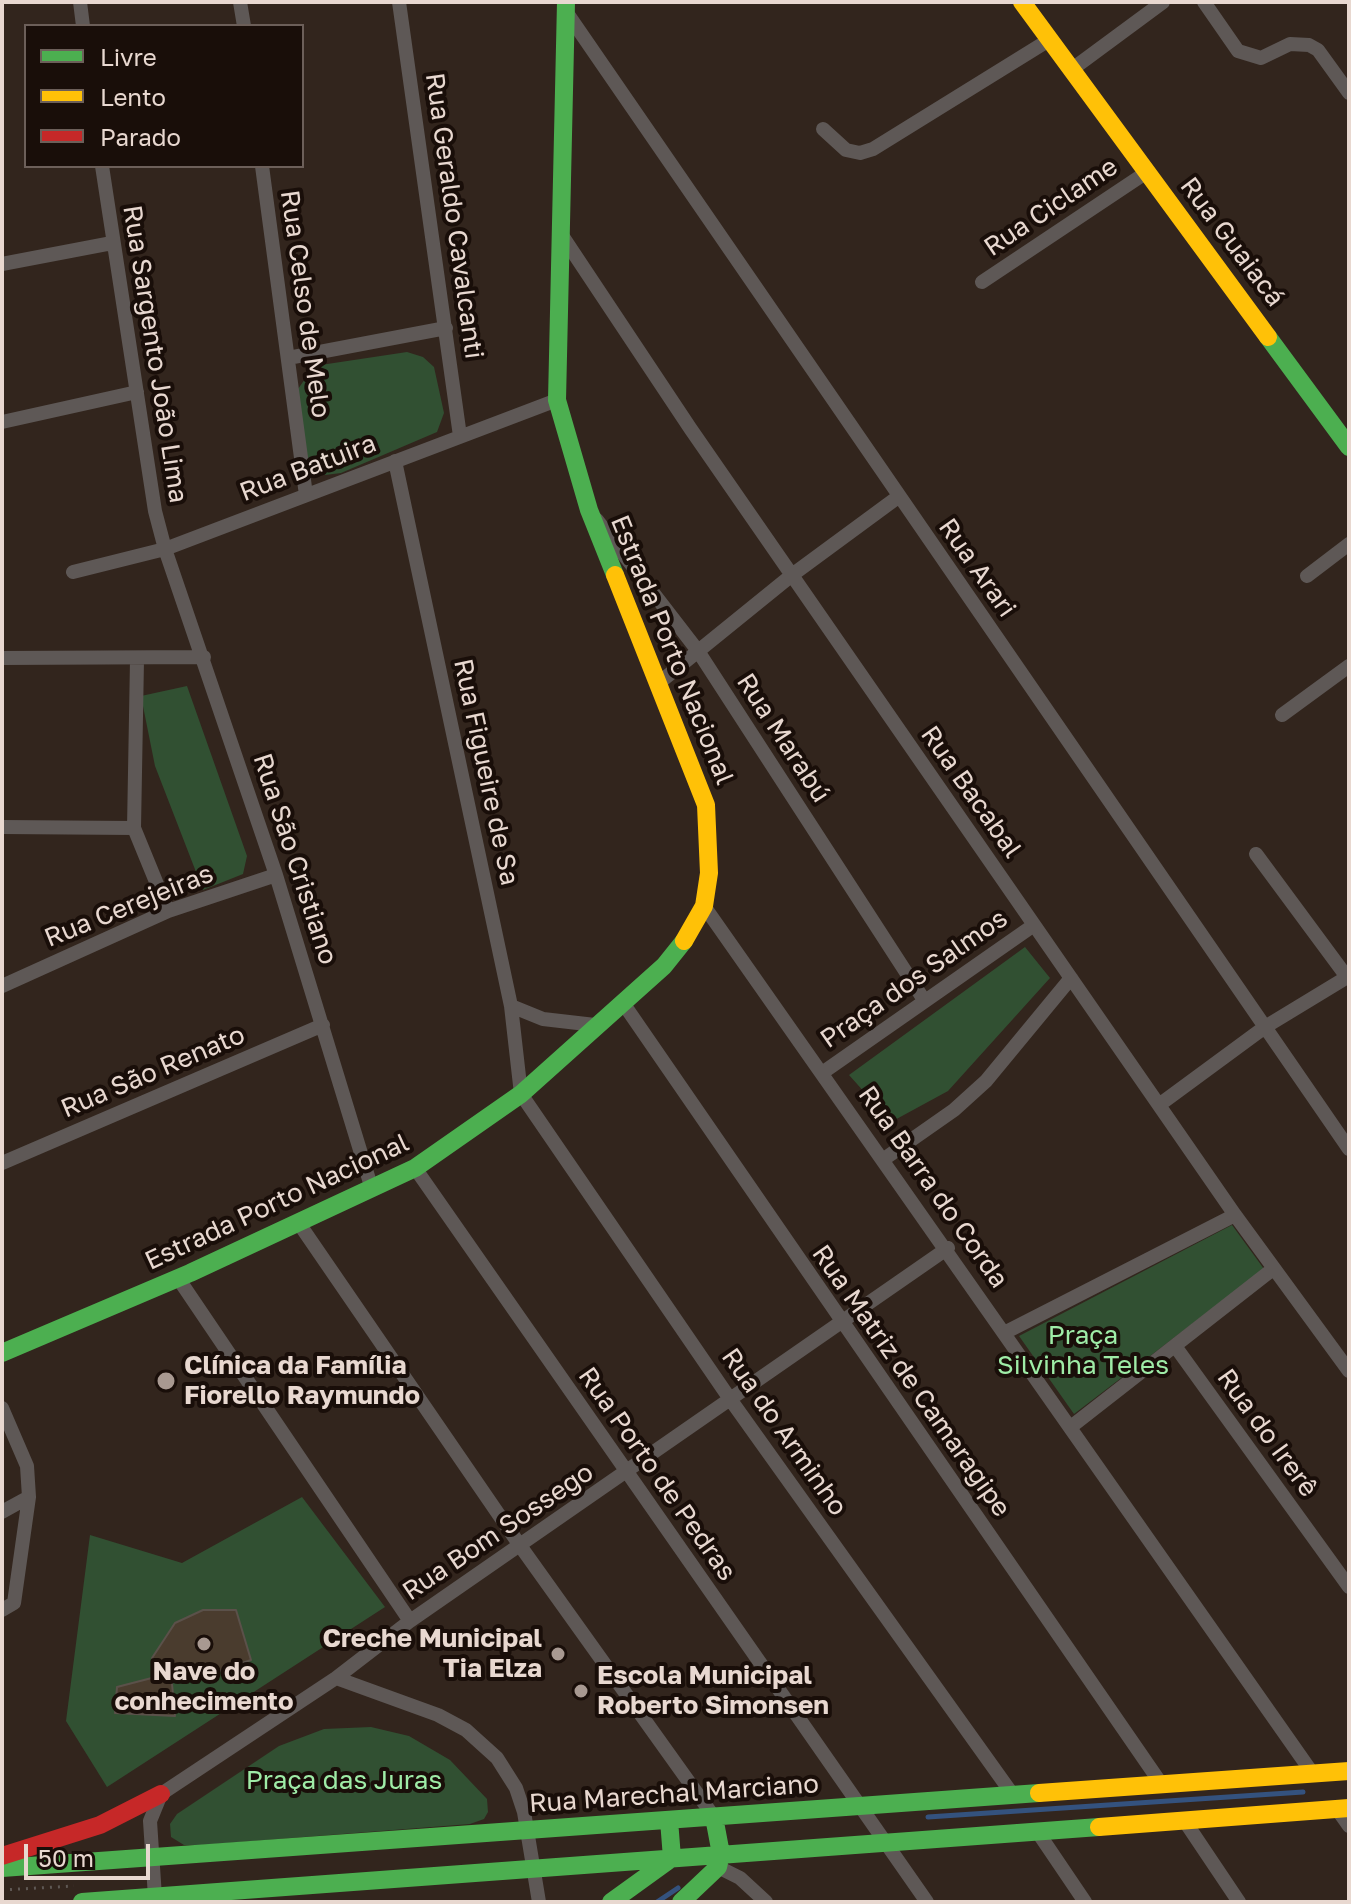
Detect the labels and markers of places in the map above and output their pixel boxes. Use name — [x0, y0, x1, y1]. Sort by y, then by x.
place label: Clínica da Família Fiorello Raymundo — [184, 1350, 420, 1412]
marker: Clínica da Família Fiorello Raymundo — [155, 1370, 177, 1392]
place label: Creche Municipal Tia Elza — [323, 1623, 542, 1684]
marker: Nave do conhecimento — [195, 1635, 213, 1653]
marker: Creche Municipal Tia Elza — [549, 1645, 567, 1663]
place label: Nave do conhecimento — [114, 1656, 294, 1718]
place label: Escola Municipal Roberto Simonsen — [597, 1660, 829, 1722]
marker: Escola Municipal Roberto Simonsen — [572, 1682, 590, 1700]

